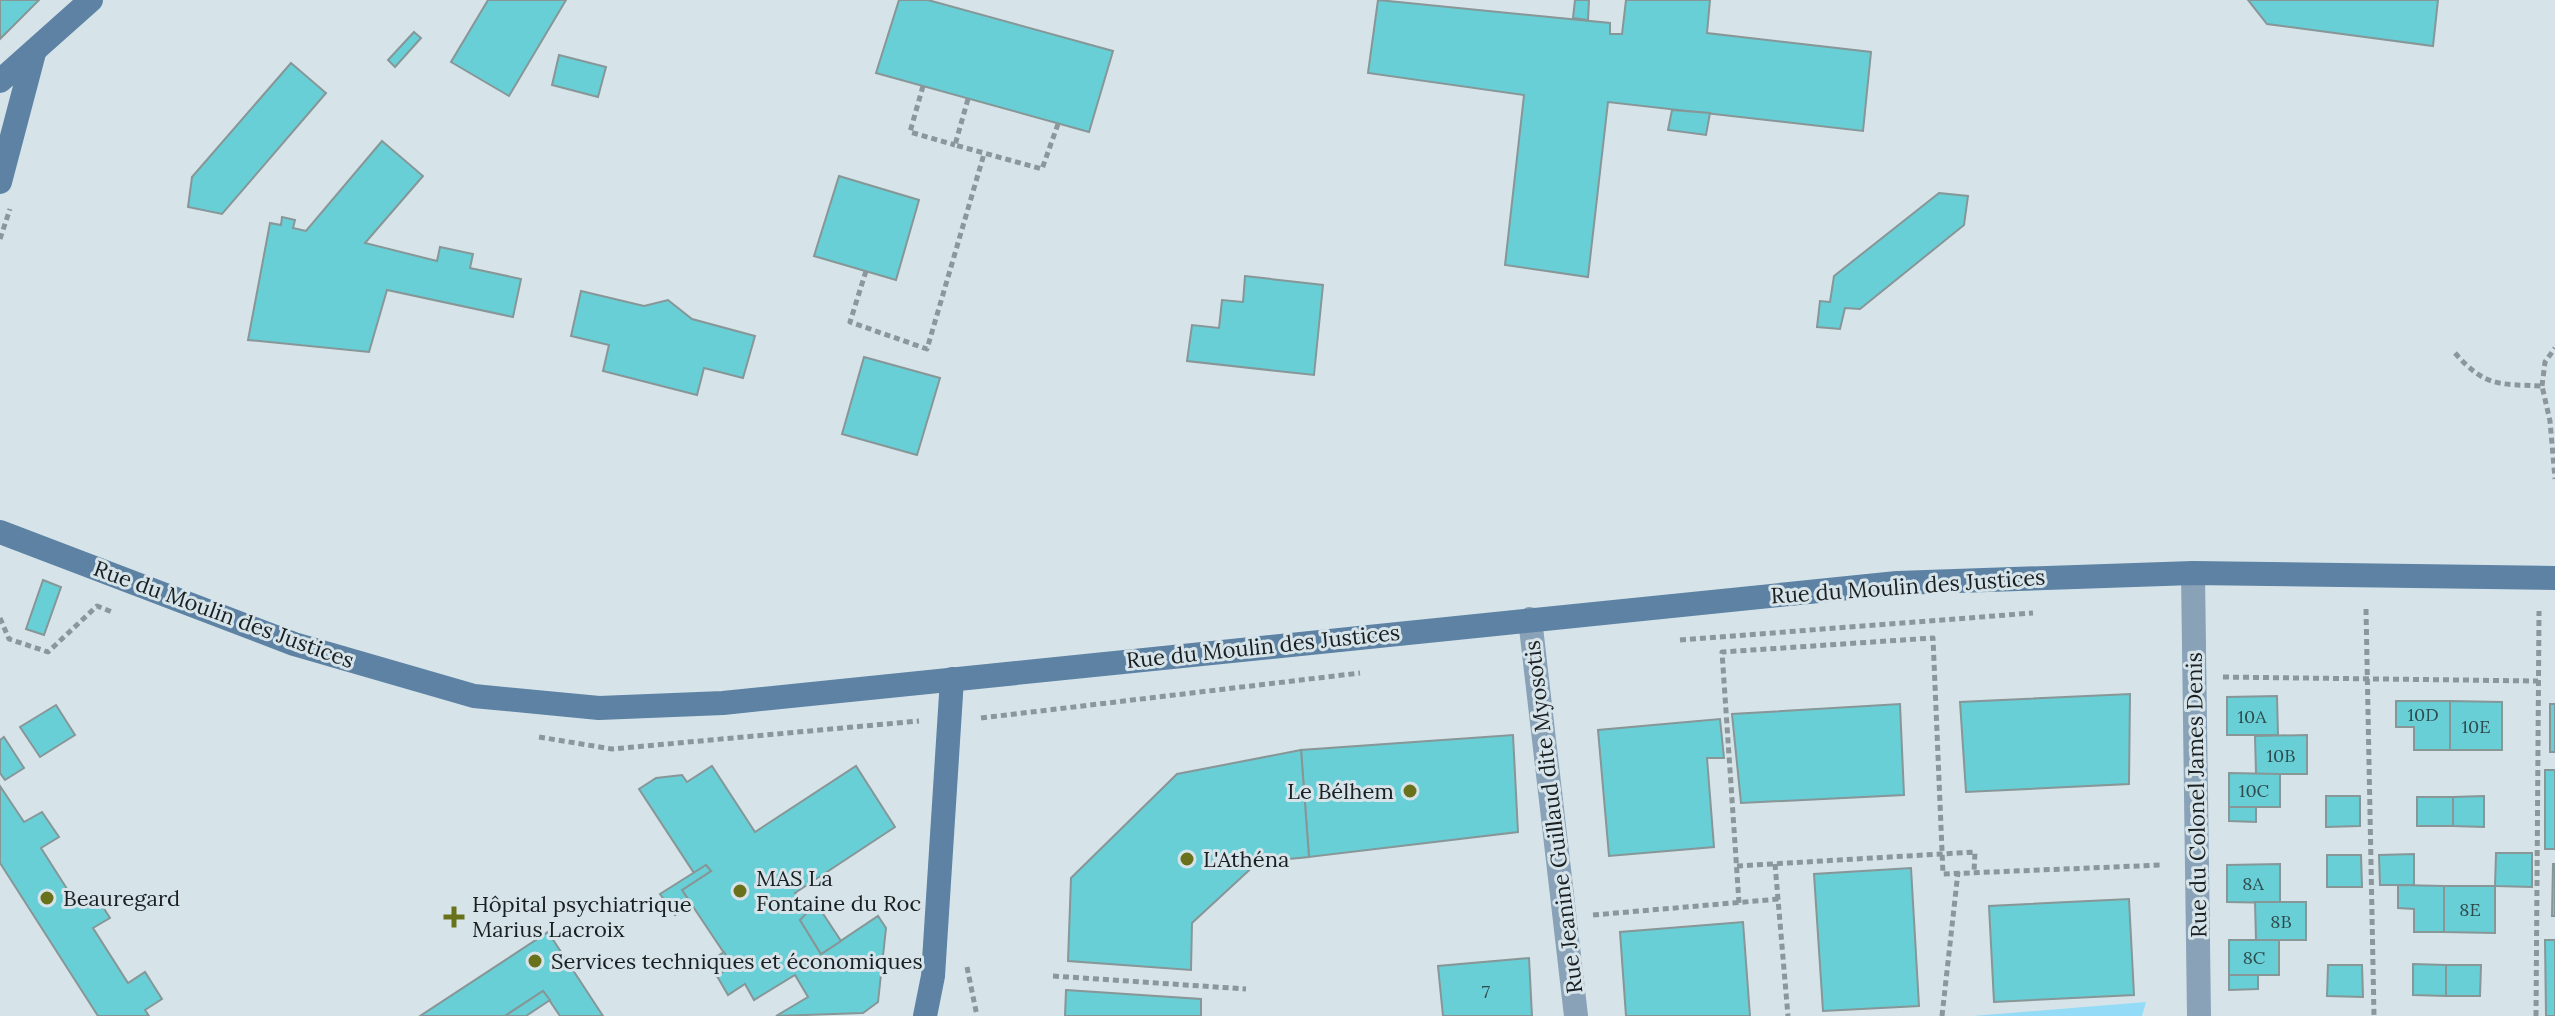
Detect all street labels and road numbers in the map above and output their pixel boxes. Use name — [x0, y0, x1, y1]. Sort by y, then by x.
street label: Rue du Moulin des Justices — [90, 554, 358, 674]
street label: Rue du Moulin des Justices — [1770, 562, 2046, 610]
street label: Rue du Moulin des Justices — [1125, 618, 1401, 674]
street label: Rue Jeanine Guillaud dite Myosotis — [1517, 639, 1589, 995]
street label: Rue du Colonel James Denis — [2180, 652, 2212, 938]

